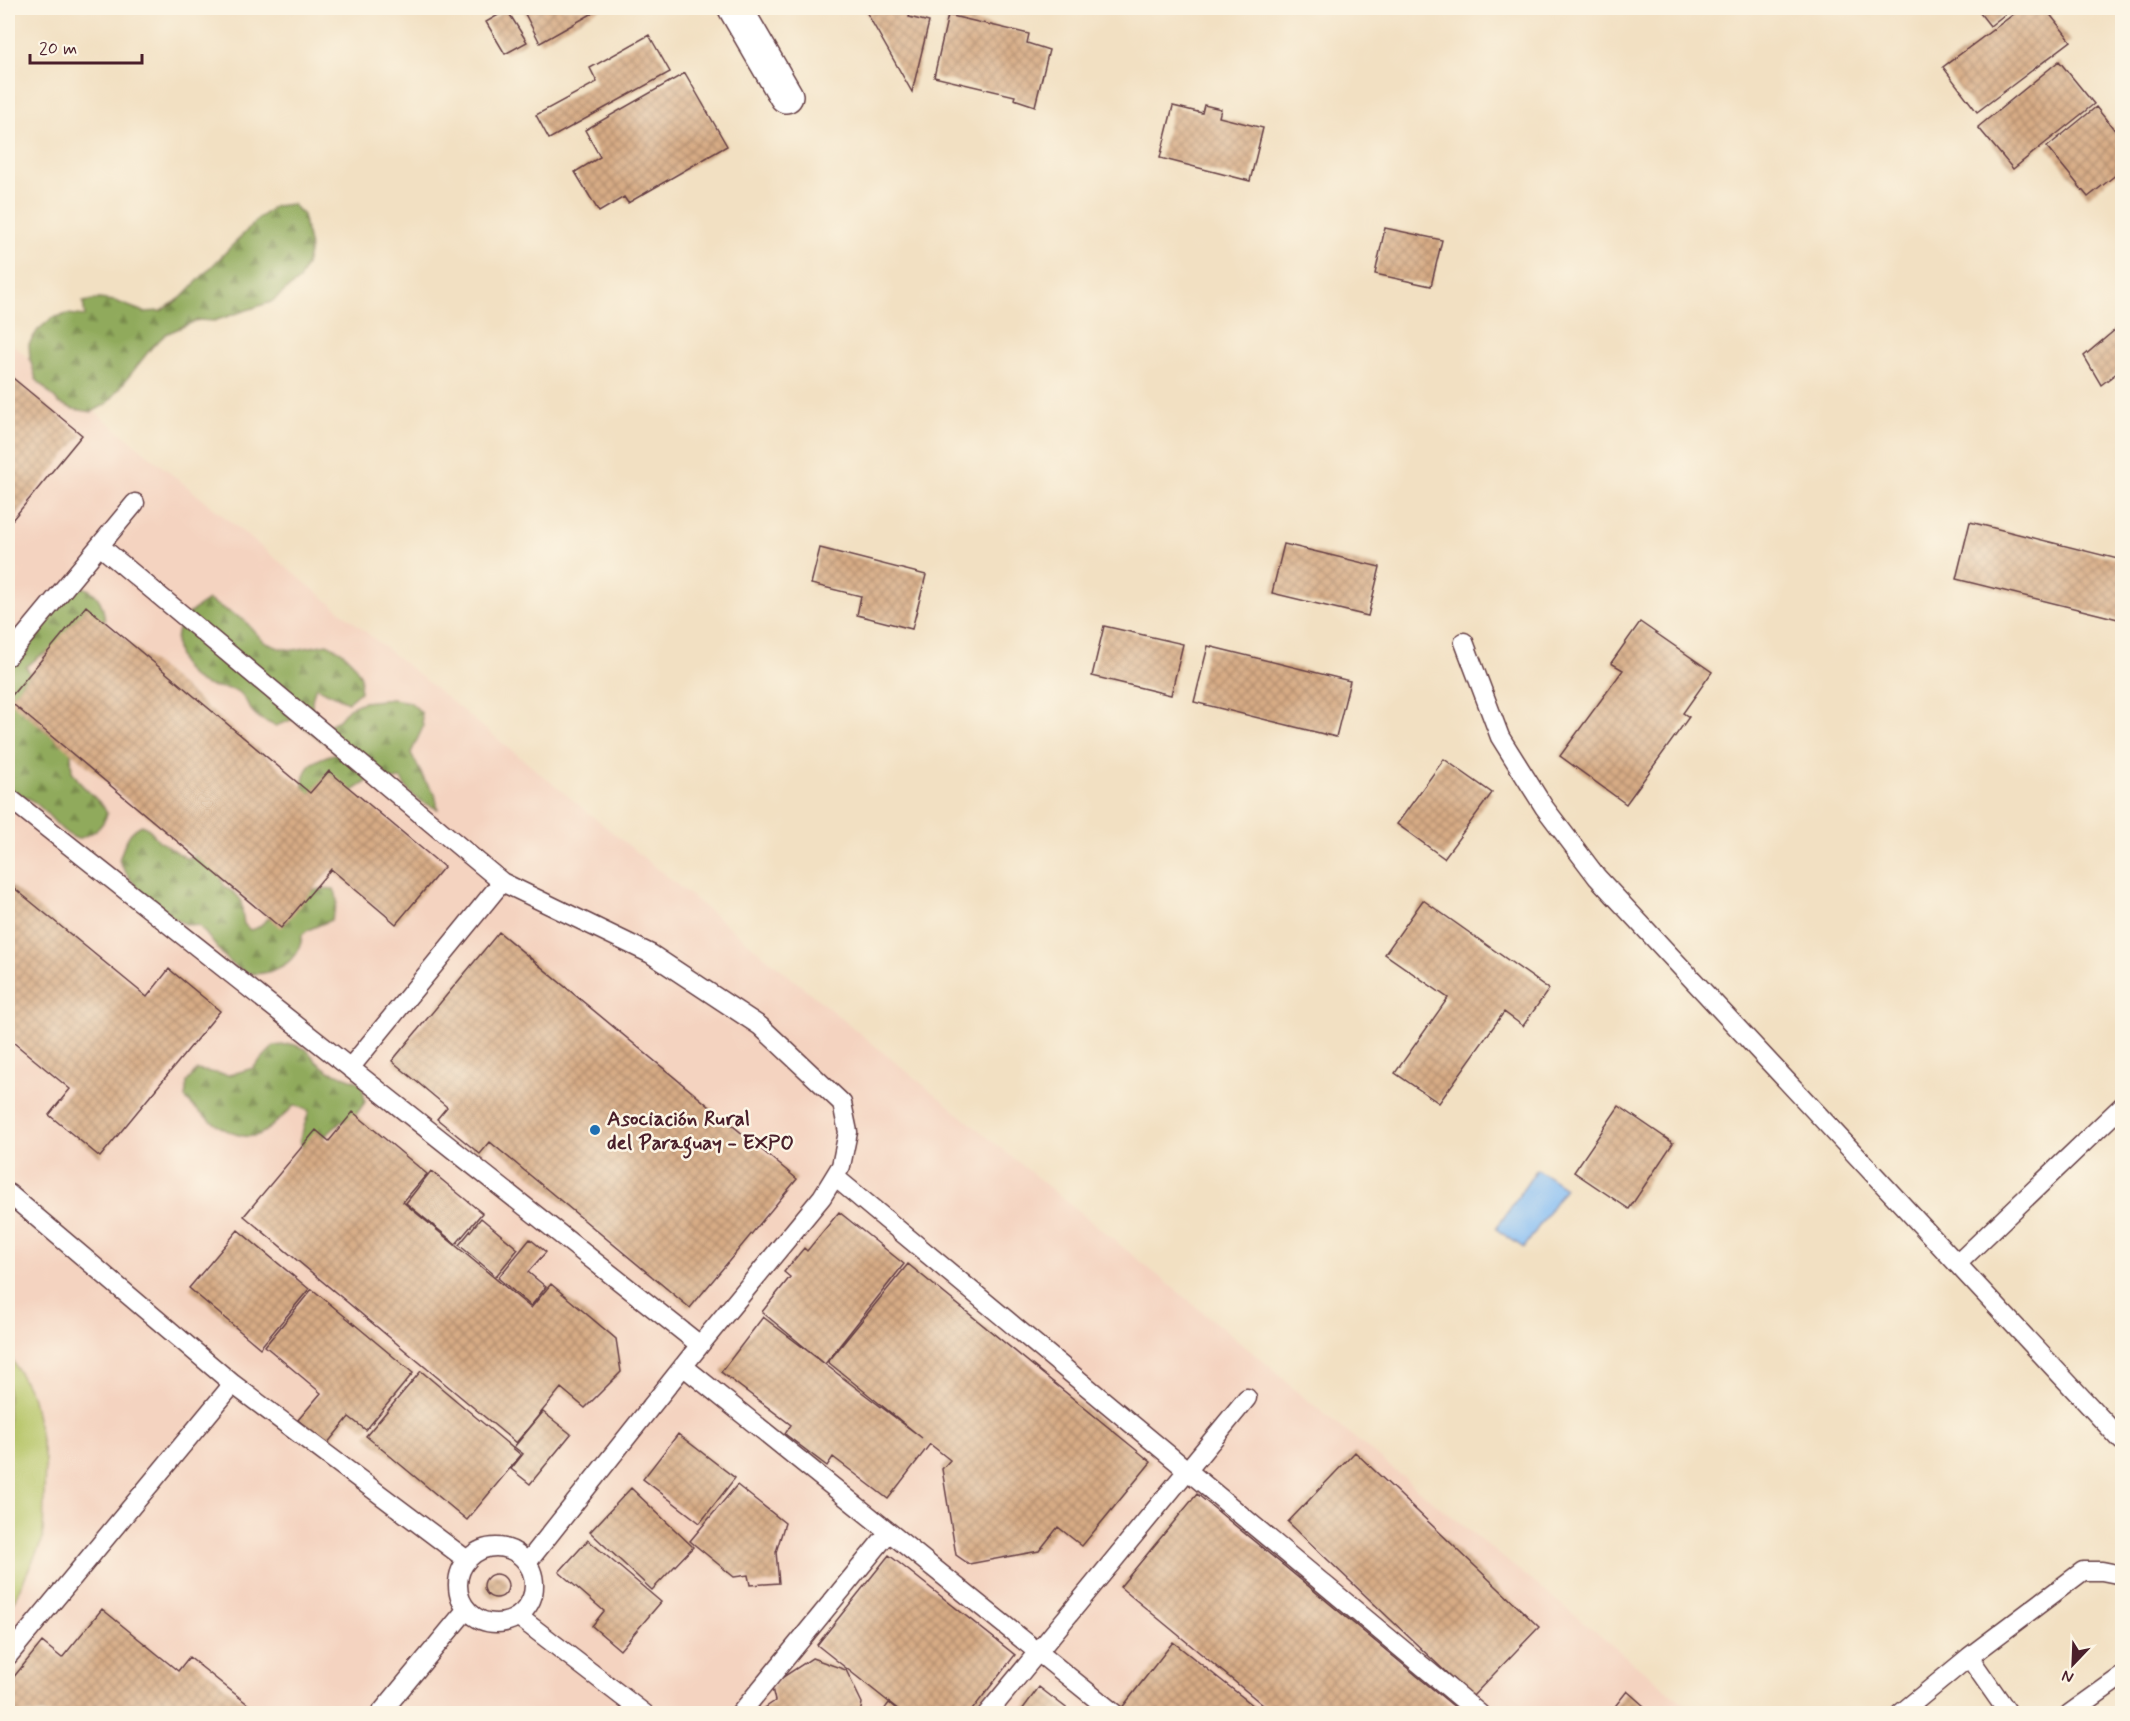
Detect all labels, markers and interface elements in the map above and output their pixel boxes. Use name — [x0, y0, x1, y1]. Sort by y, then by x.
scale bar — [30, 27, 142, 65]
text: 20 m — [39, 37, 77, 61]
place label: Asociación Rural del Paraguay - EXPO — [607, 1105, 794, 1159]
marker: Asociación Rural del Paraguay - EXPO — [588, 1123, 602, 1137]
north arrow — [2043, 1634, 2103, 1694]
text: N — [2059, 1665, 2077, 1688]

